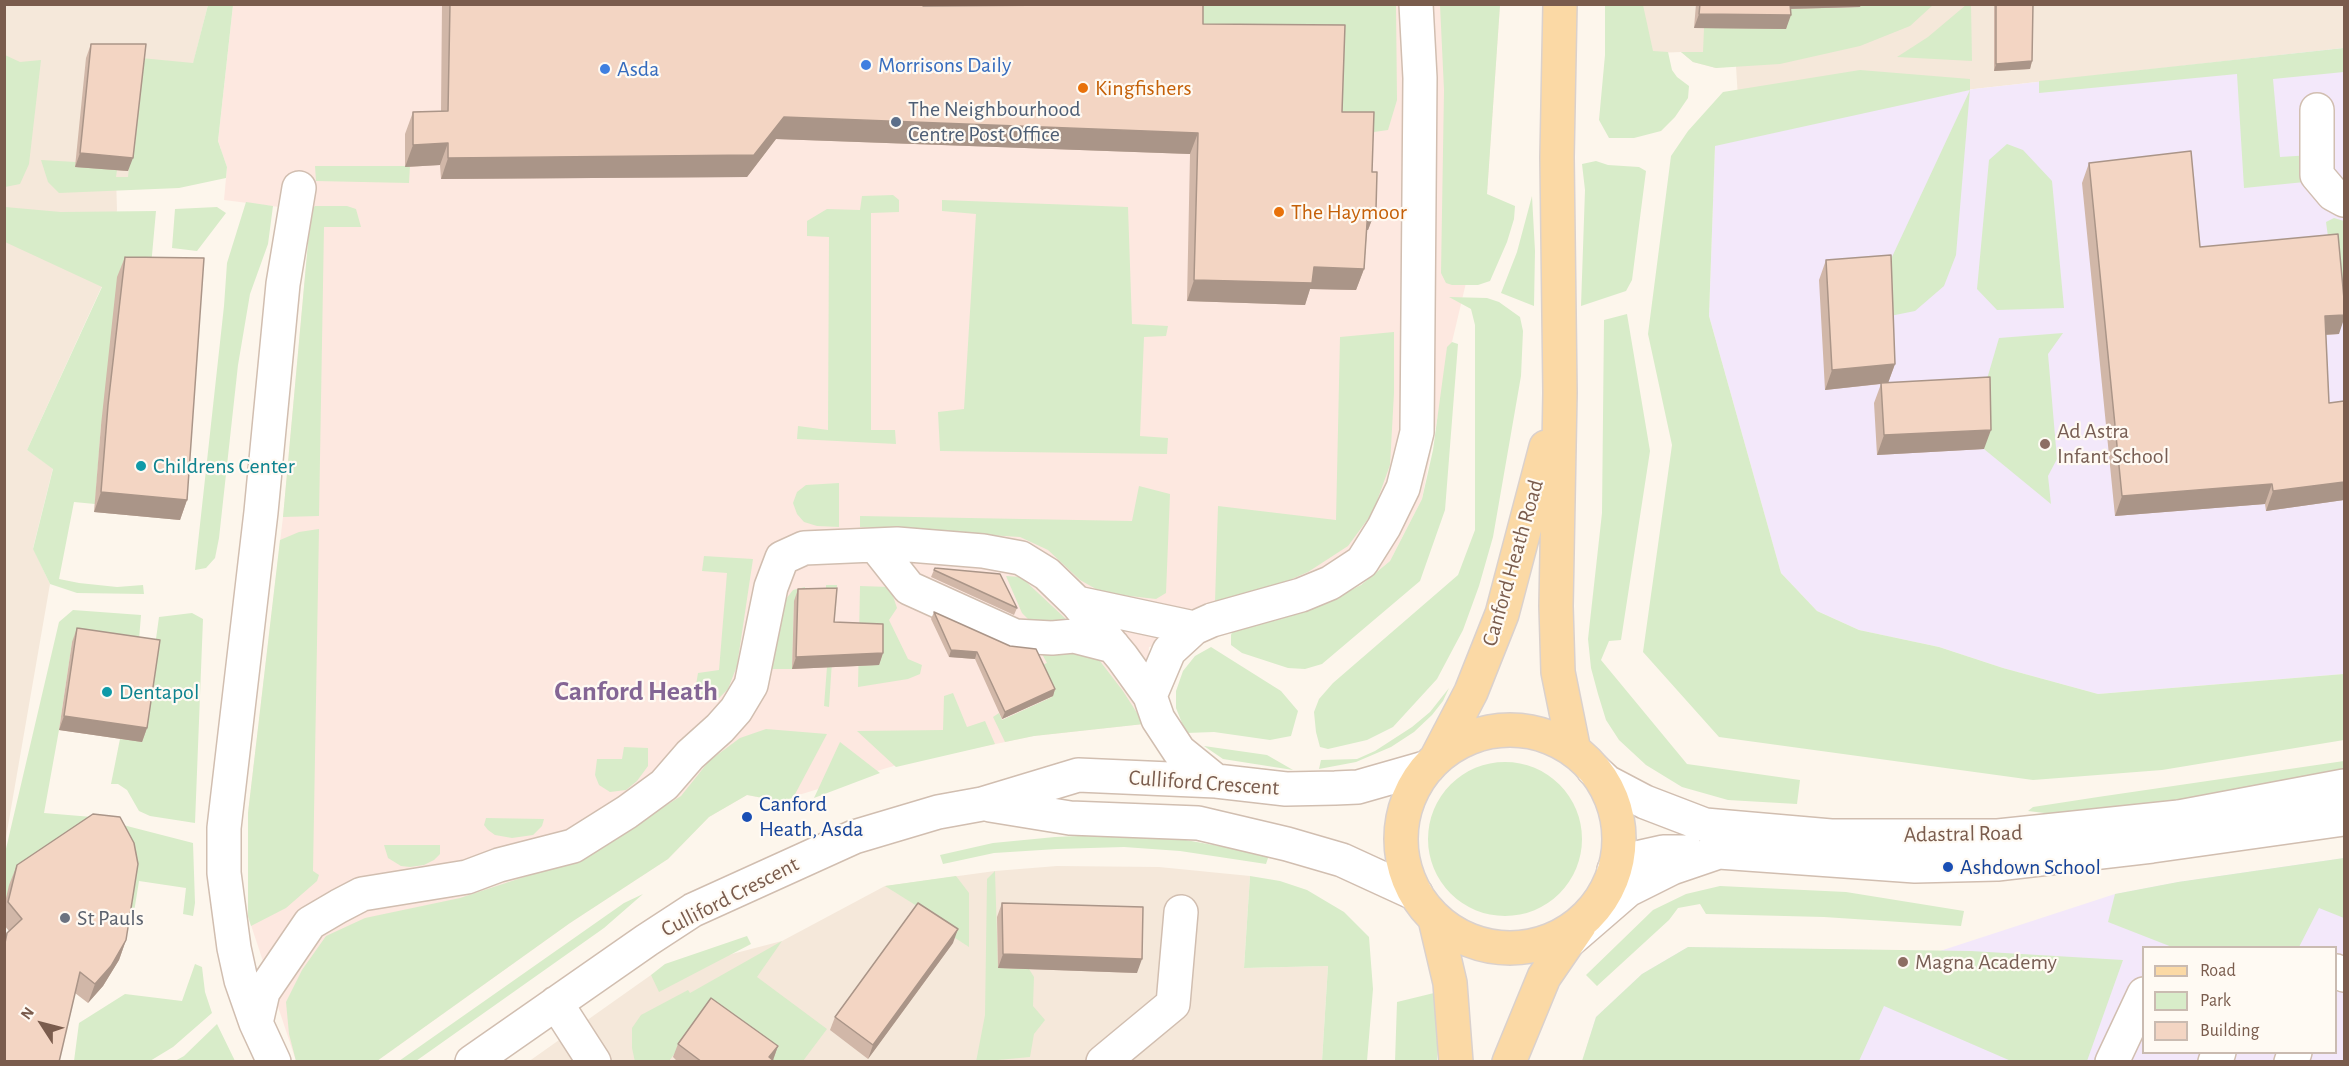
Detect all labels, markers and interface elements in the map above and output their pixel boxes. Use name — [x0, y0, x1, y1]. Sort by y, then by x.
place label: Morrisons Daily — [878, 52, 1011, 78]
place label: Asda — [617, 56, 659, 82]
marker: Morrisons Daily — [859, 58, 873, 72]
marker: Asda — [598, 62, 612, 76]
place label: Kingfishers — [1095, 75, 1192, 101]
marker: Kingfishers — [1076, 81, 1090, 95]
place label: The Neighbourhood Centre Post Office — [908, 96, 1081, 148]
marker: The Neighbourhood Centre Post Office — [889, 115, 903, 129]
place label: The Haymoor — [1291, 199, 1407, 225]
marker: The Haymoor — [1272, 205, 1286, 219]
place label: Ad Astra Infant School — [2057, 418, 2169, 470]
marker: Ad Astra Infant School — [2038, 437, 2052, 451]
place label: Childrens Center — [153, 453, 295, 479]
marker: Childrens Center — [134, 459, 148, 473]
street label: Canford Heath Road — [1477, 477, 1549, 649]
district label: Canford Heath — [554, 675, 718, 709]
place label: Dentapol — [119, 679, 199, 705]
marker: Dentapol — [100, 685, 114, 699]
street label: Culliford Crescent — [1128, 765, 1280, 801]
place label: Canford Heath, Asda — [759, 791, 863, 842]
marker: Canford Heath, Asda — [740, 810, 754, 824]
street label: Adastral Road — [1903, 820, 2023, 848]
street label: Culliford Crescent — [657, 851, 803, 943]
place label: Ashdown School — [1960, 854, 2101, 880]
marker: Ashdown School — [1941, 860, 1955, 874]
place label: St Pauls — [77, 905, 144, 931]
marker: St Pauls — [58, 911, 72, 925]
legend — [2142, 946, 2337, 1054]
place label: Magna Academy — [1915, 949, 2057, 975]
marker: Magna Academy — [1896, 955, 1910, 969]
text: Road — [2200, 962, 2236, 980]
text: Park — [2200, 992, 2231, 1010]
north arrow — [12, 994, 72, 1054]
text: N — [18, 1004, 37, 1023]
text: Building — [2200, 1022, 2259, 1040]

